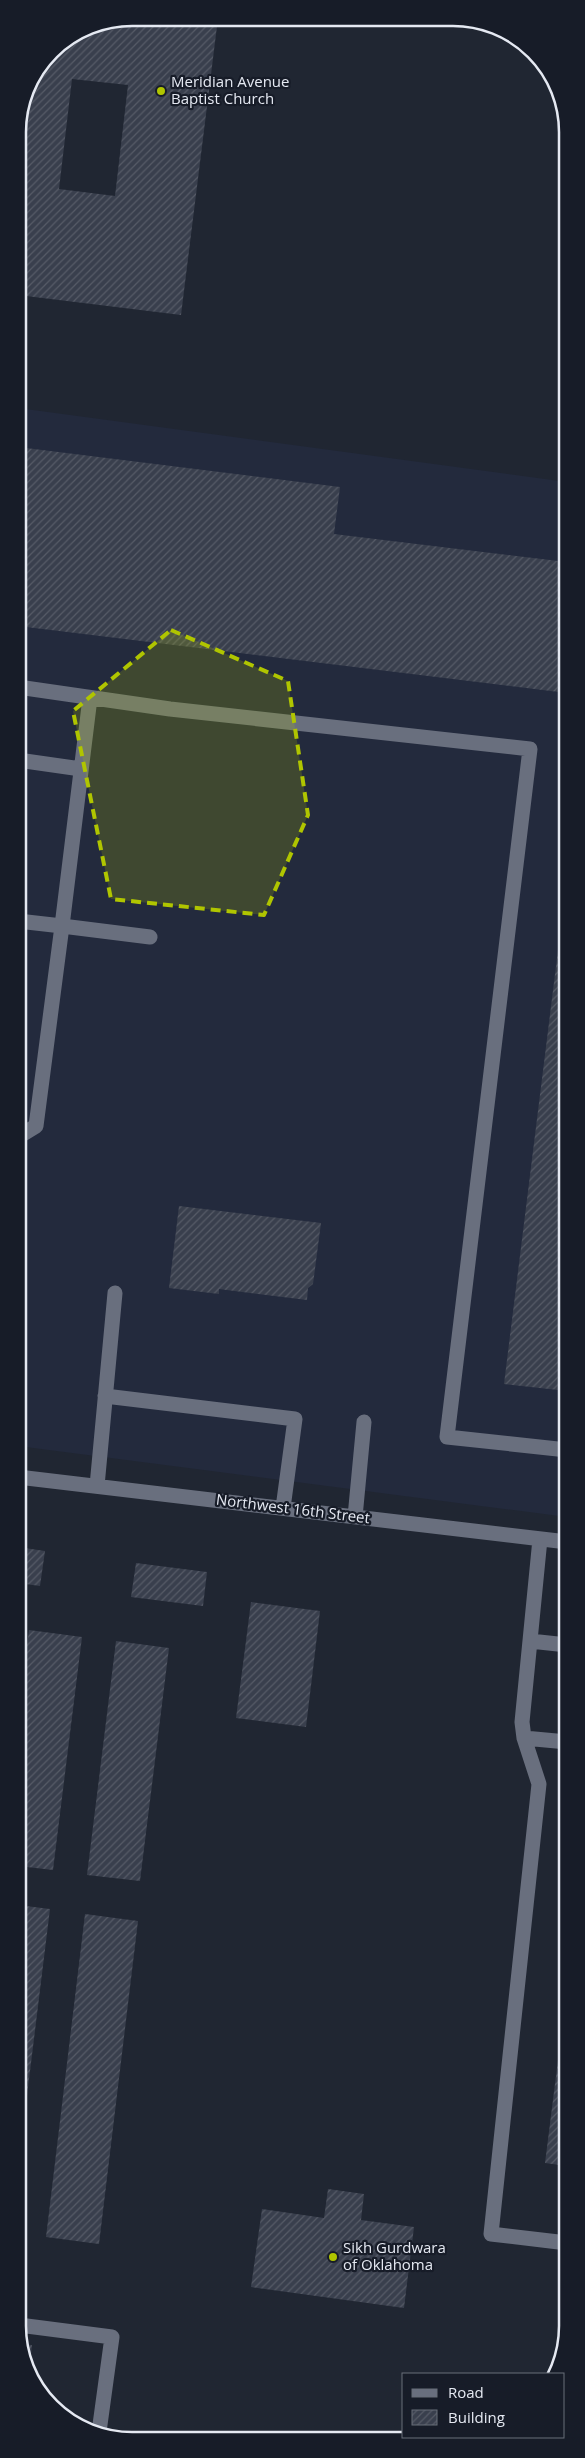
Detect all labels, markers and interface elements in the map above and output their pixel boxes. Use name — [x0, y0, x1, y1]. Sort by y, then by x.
place label: Meridian Avenue Baptist Church — [171, 71, 289, 108]
marker: Meridian Avenue Baptist Church — [155, 85, 167, 97]
street label: Northwest 16th Street — [215, 1489, 371, 1527]
place label: Sikh Gurdwara of Oklahoma — [343, 2237, 446, 2274]
marker: Sikh Gurdwara of Oklahoma — [327, 2251, 339, 2263]
legend — [402, 2373, 565, 2438]
text: Road — [448, 2382, 484, 2402]
text: Building — [448, 2407, 505, 2427]

